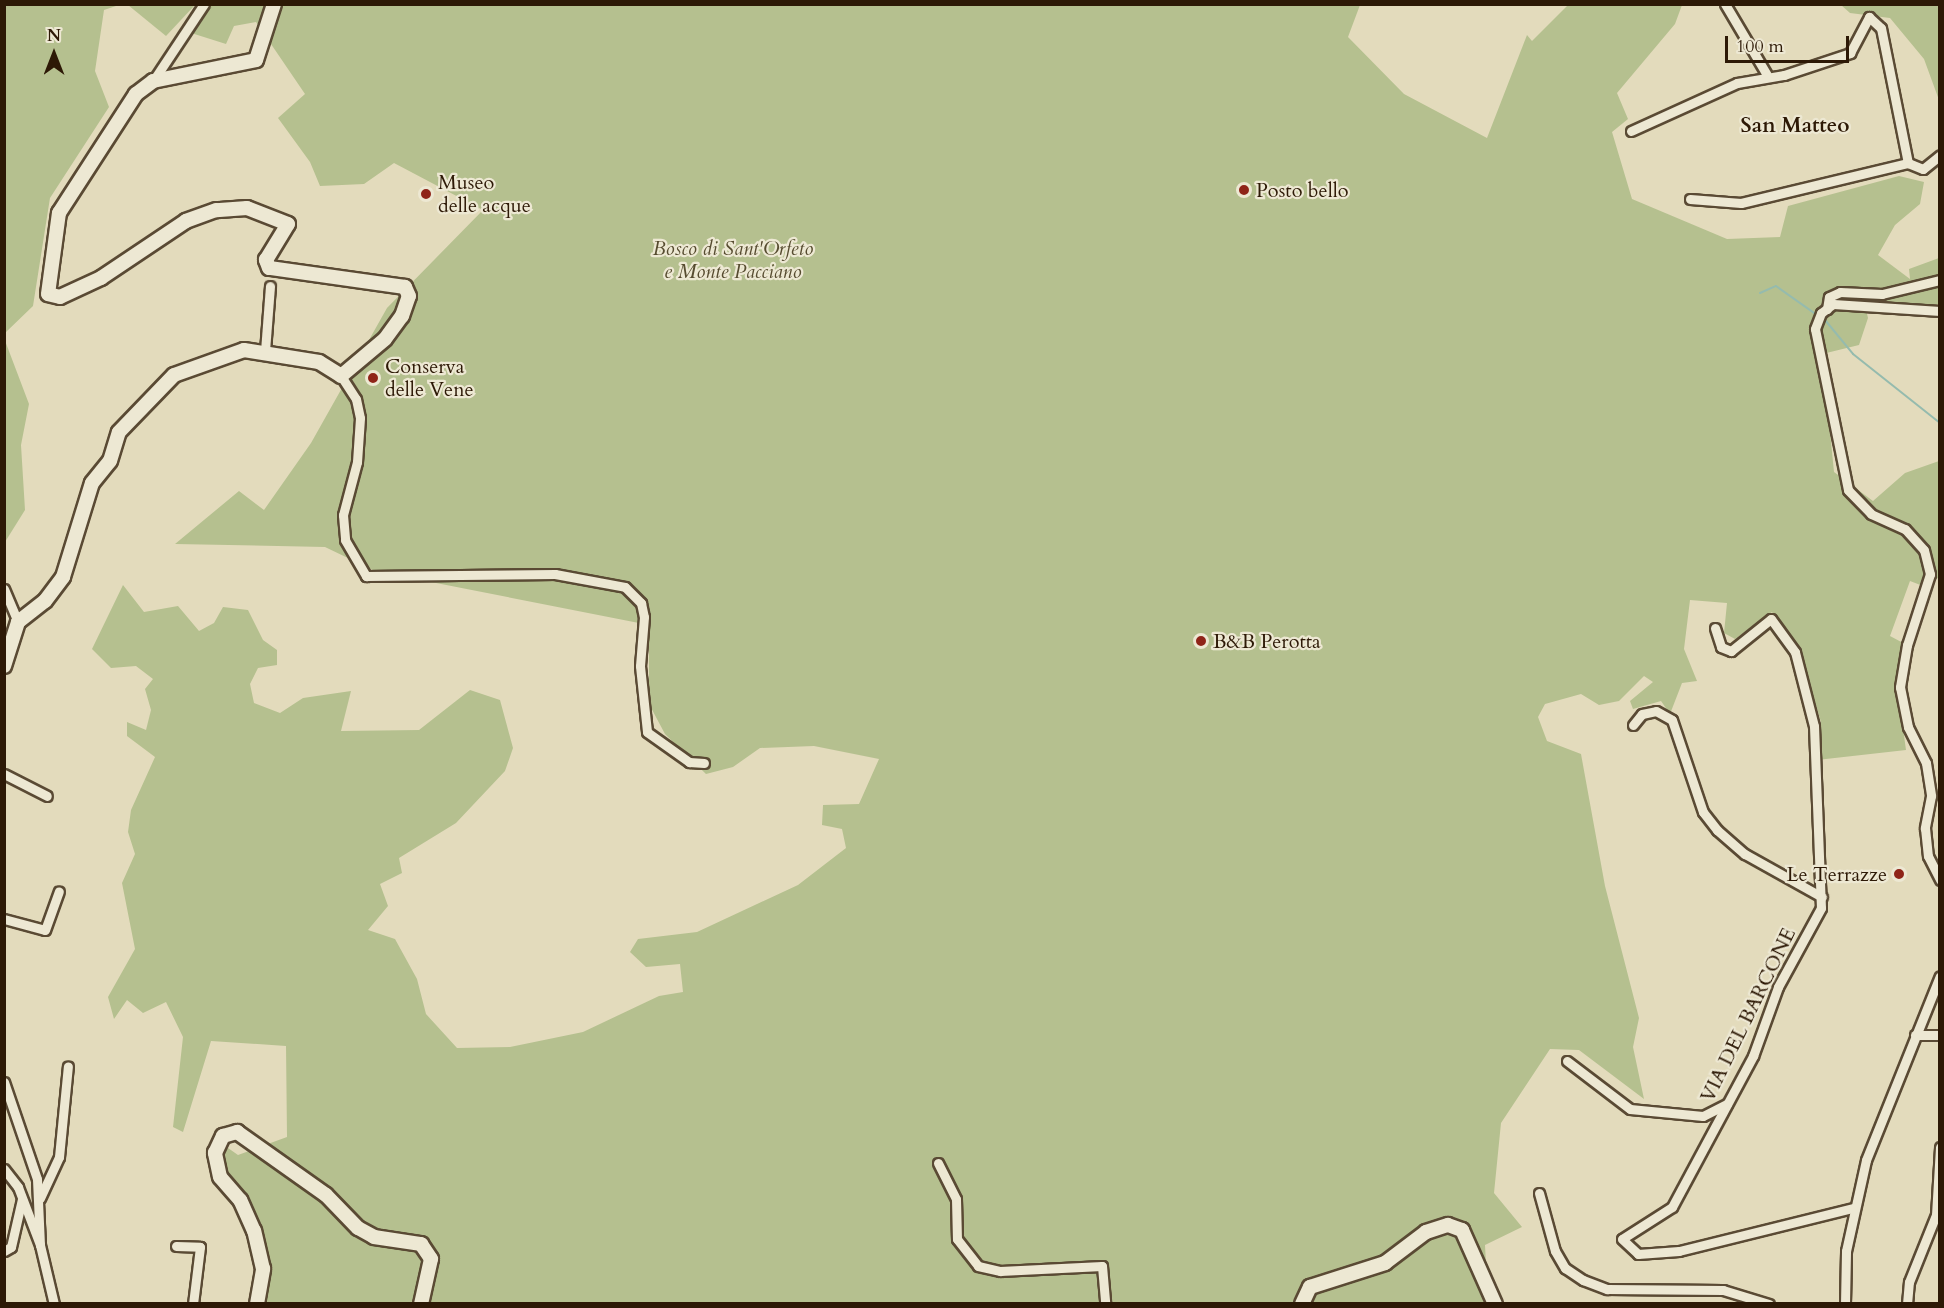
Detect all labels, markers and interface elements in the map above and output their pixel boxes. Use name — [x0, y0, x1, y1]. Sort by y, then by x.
north arrow — [24, 24, 84, 84]
scale bar — [1728, 24, 1852, 62]
text: N — [47, 25, 61, 47]
text: 100 m — [1736, 34, 1784, 59]
district label: San Matteo — [1741, 113, 1849, 139]
place label: Museo delle acque — [438, 170, 531, 217]
place label: Posto bello — [1256, 178, 1349, 202]
marker: Posto bello — [1237, 183, 1251, 197]
marker: Museo delle acque — [419, 187, 433, 201]
park label: Bosco di Sant'Orfeto e Monte Pacciano — [653, 237, 813, 284]
place label: Conserva delle Vene — [385, 354, 474, 401]
marker: Conserva delle Vene — [366, 371, 380, 385]
place label: B&B Perotta — [1213, 629, 1321, 653]
marker: B&B Perotta — [1194, 634, 1208, 648]
place label: Le Terrazze — [1787, 862, 1887, 886]
marker: Le Terrazze — [1892, 867, 1906, 881]
street label: VIA DEL BARCONE — [1695, 924, 1801, 1106]

